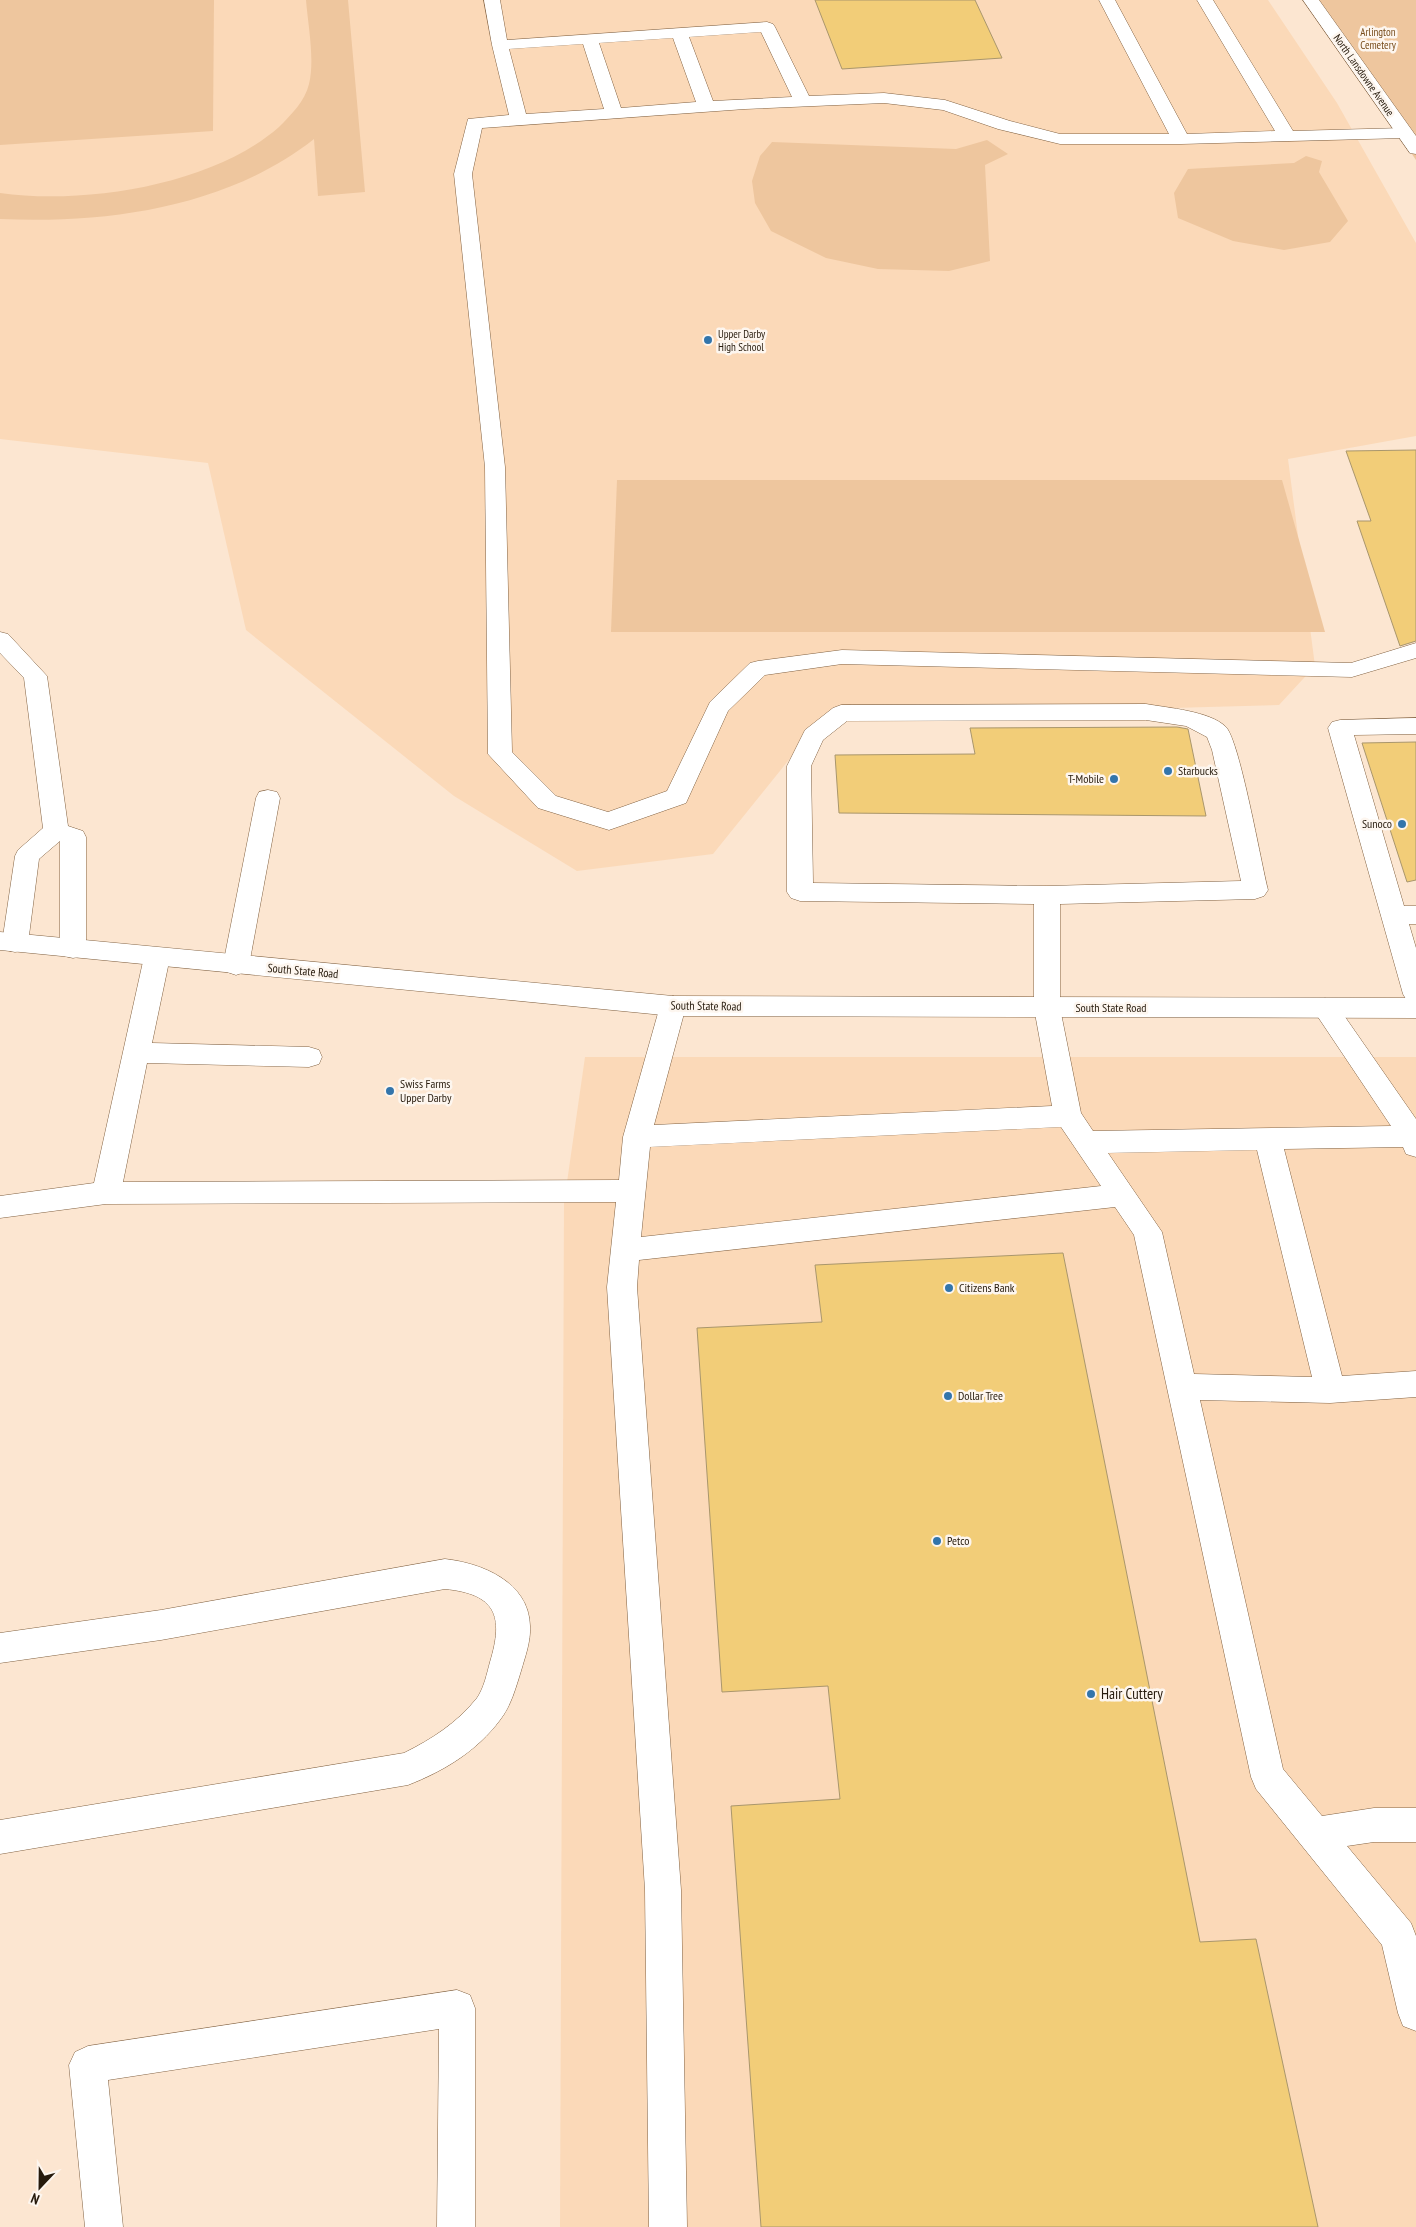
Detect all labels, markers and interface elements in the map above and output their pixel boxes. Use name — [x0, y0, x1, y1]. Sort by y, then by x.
park label: Arlington Cemetery — [1360, 25, 1397, 52]
street label: North Lansdowne Avenue — [1331, 31, 1398, 119]
place label: Upper Darby High School — [718, 327, 766, 354]
marker: Upper Darby High School — [702, 334, 714, 346]
place label: Starbucks — [1178, 763, 1218, 778]
marker: Starbucks — [1162, 765, 1174, 777]
place label: T-Mobile — [1068, 771, 1104, 786]
marker: T-Mobile — [1108, 773, 1120, 785]
place label: Sunoco — [1362, 816, 1392, 831]
marker: Sunoco — [1396, 818, 1408, 830]
street label: South State Road — [267, 960, 339, 981]
street label: South State Road — [670, 997, 742, 1014]
street label: South State Road — [1075, 1000, 1147, 1015]
place label: Swiss Farms Upper Darby — [400, 1076, 452, 1105]
marker: Swiss Farms Upper Darby — [384, 1085, 396, 1097]
place label: Citizens Bank — [959, 1280, 1015, 1295]
marker: Citizens Bank — [943, 1282, 955, 1294]
place label: Dollar Tree — [958, 1388, 1003, 1403]
marker: Dollar Tree — [942, 1390, 954, 1402]
place label: Petco — [947, 1533, 969, 1548]
marker: Petco — [931, 1535, 943, 1547]
place label: Hair Cuttery — [1101, 1684, 1163, 1703]
marker: Hair Cuttery — [1085, 1688, 1097, 1700]
north arrow — [15, 2162, 65, 2212]
text: N — [28, 2189, 42, 2209]

